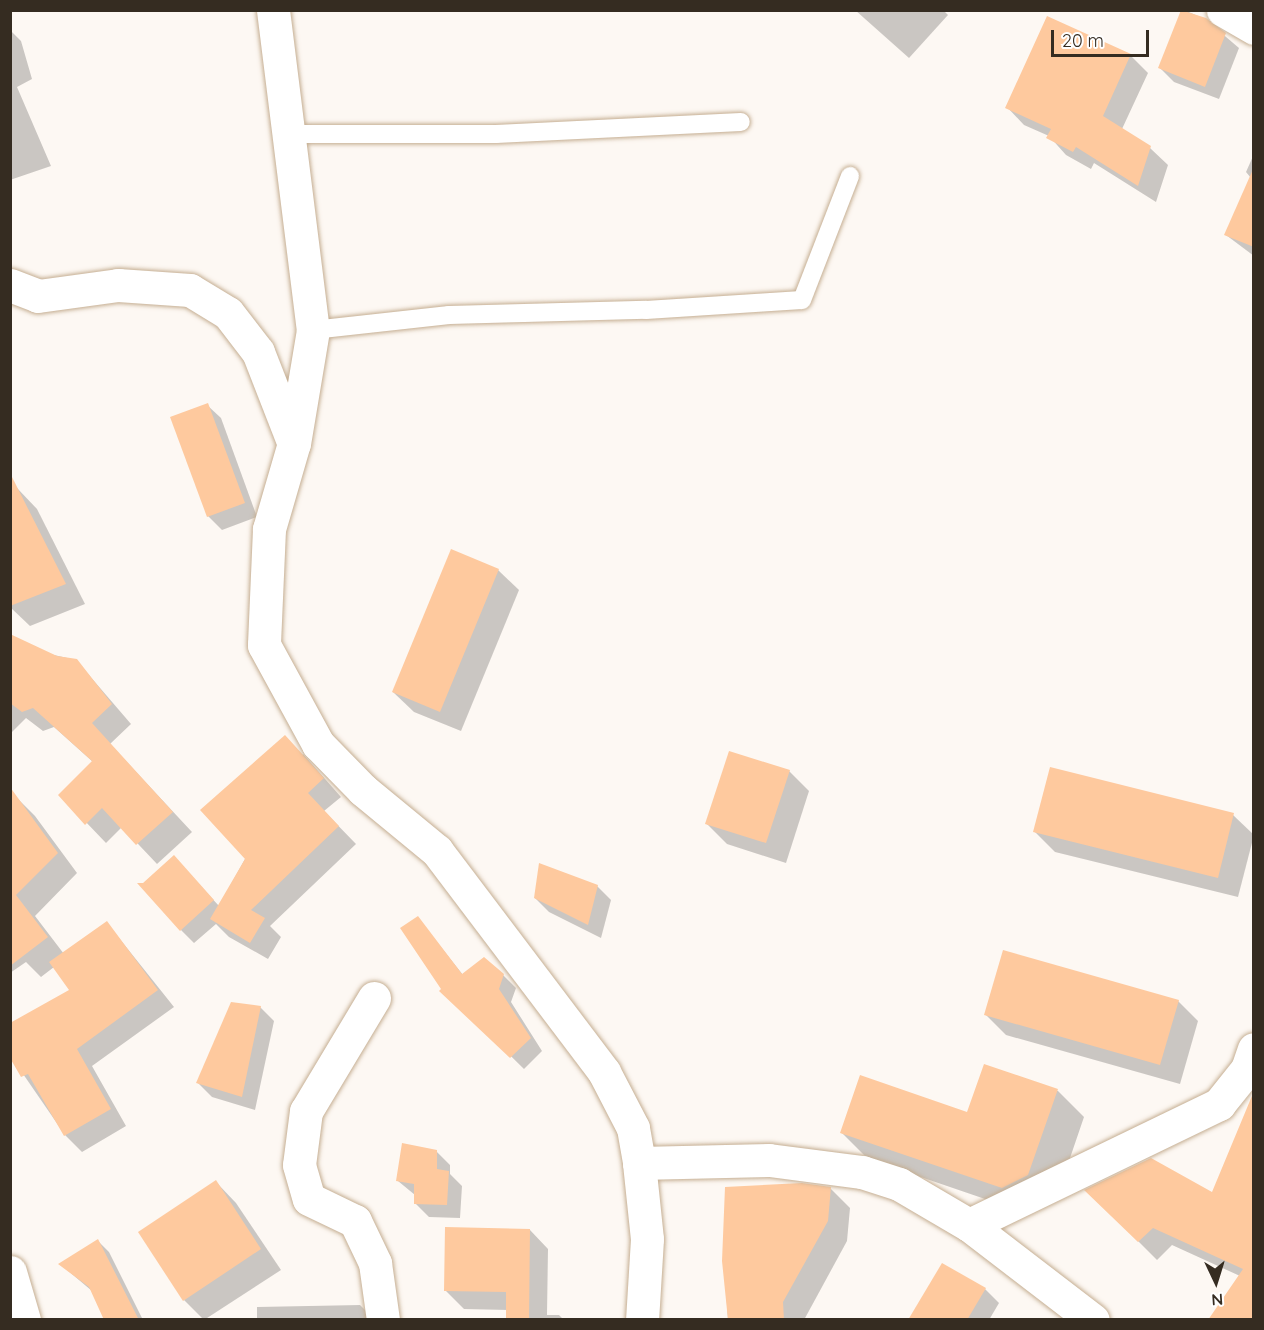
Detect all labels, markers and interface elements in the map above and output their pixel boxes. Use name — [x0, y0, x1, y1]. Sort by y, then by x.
scale bar — [1054, 18, 1152, 56]
text: 20 m — [1062, 29, 1104, 52]
north arrow — [1186, 1252, 1246, 1312]
text: N — [1211, 1290, 1224, 1310]

